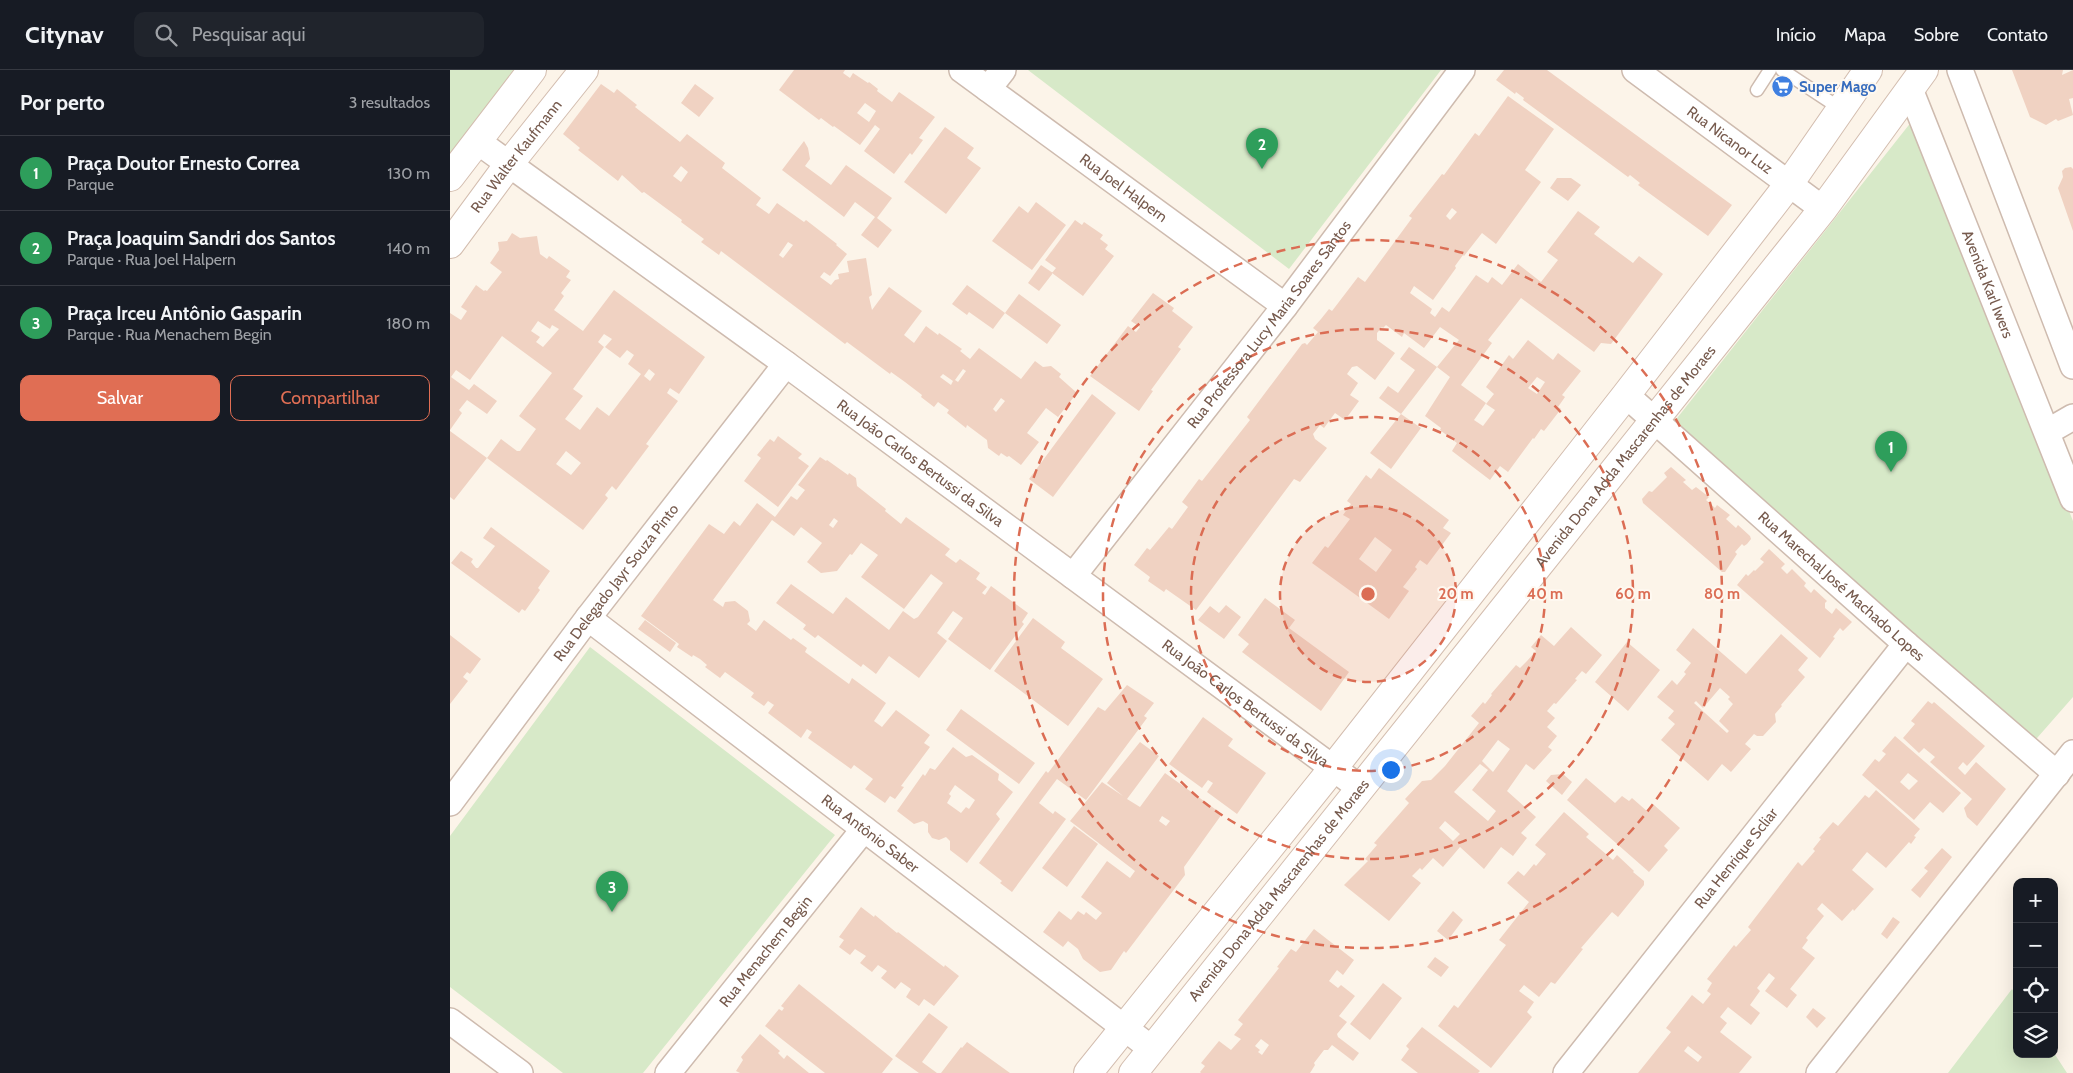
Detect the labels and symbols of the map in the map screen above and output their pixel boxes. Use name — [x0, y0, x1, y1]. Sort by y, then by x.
supermarket icon: Super Mago — [1771, 75, 1795, 99]
place label: Super Mago — [1799, 78, 1877, 96]
street label: Rua Walter Kaufmann — [467, 96, 566, 216]
street label: Rua Nicanor Luz — [1683, 103, 1776, 178]
pin: 2 — [1246, 128, 1278, 169]
street label: Rua Joel Halpern — [1076, 150, 1171, 226]
street label: Rua Professora Lucy Maria Soares Santos — [1183, 217, 1355, 432]
street label: Avenida Karl Iwers — [1958, 228, 2017, 341]
street label: Avenida Dona Adda Mascarenhas de Moraes — [1531, 342, 1719, 571]
street label: Rua João Carlos Bertussi da Silva — [833, 396, 1008, 531]
pin: 1 — [1875, 431, 1907, 472]
street label: Rua Delegado Jayr Souza Pinto — [550, 500, 682, 665]
street label: Rua Marechal José Machado Lopes — [1754, 508, 1928, 665]
centre of rings — [1359, 585, 1377, 603]
text: 20 m — [1439, 585, 1473, 603]
text: 40 m — [1527, 585, 1563, 603]
text: 60 m — [1615, 585, 1651, 603]
text: 80 m — [1704, 585, 1740, 603]
street label: Rua João Carlos Bertussi da Silva — [1158, 636, 1333, 771]
your location — [1378, 757, 1404, 783]
street label: Avenida Dona Adda Mascarenhas de Moraes — [1185, 776, 1373, 1005]
street label: Rua Antônio Saber — [818, 791, 923, 877]
street label: Rua Henrique Scliar — [1691, 804, 1782, 912]
pin: 3 — [596, 871, 628, 912]
street label: Rua Menachem Begin — [716, 892, 816, 1011]

